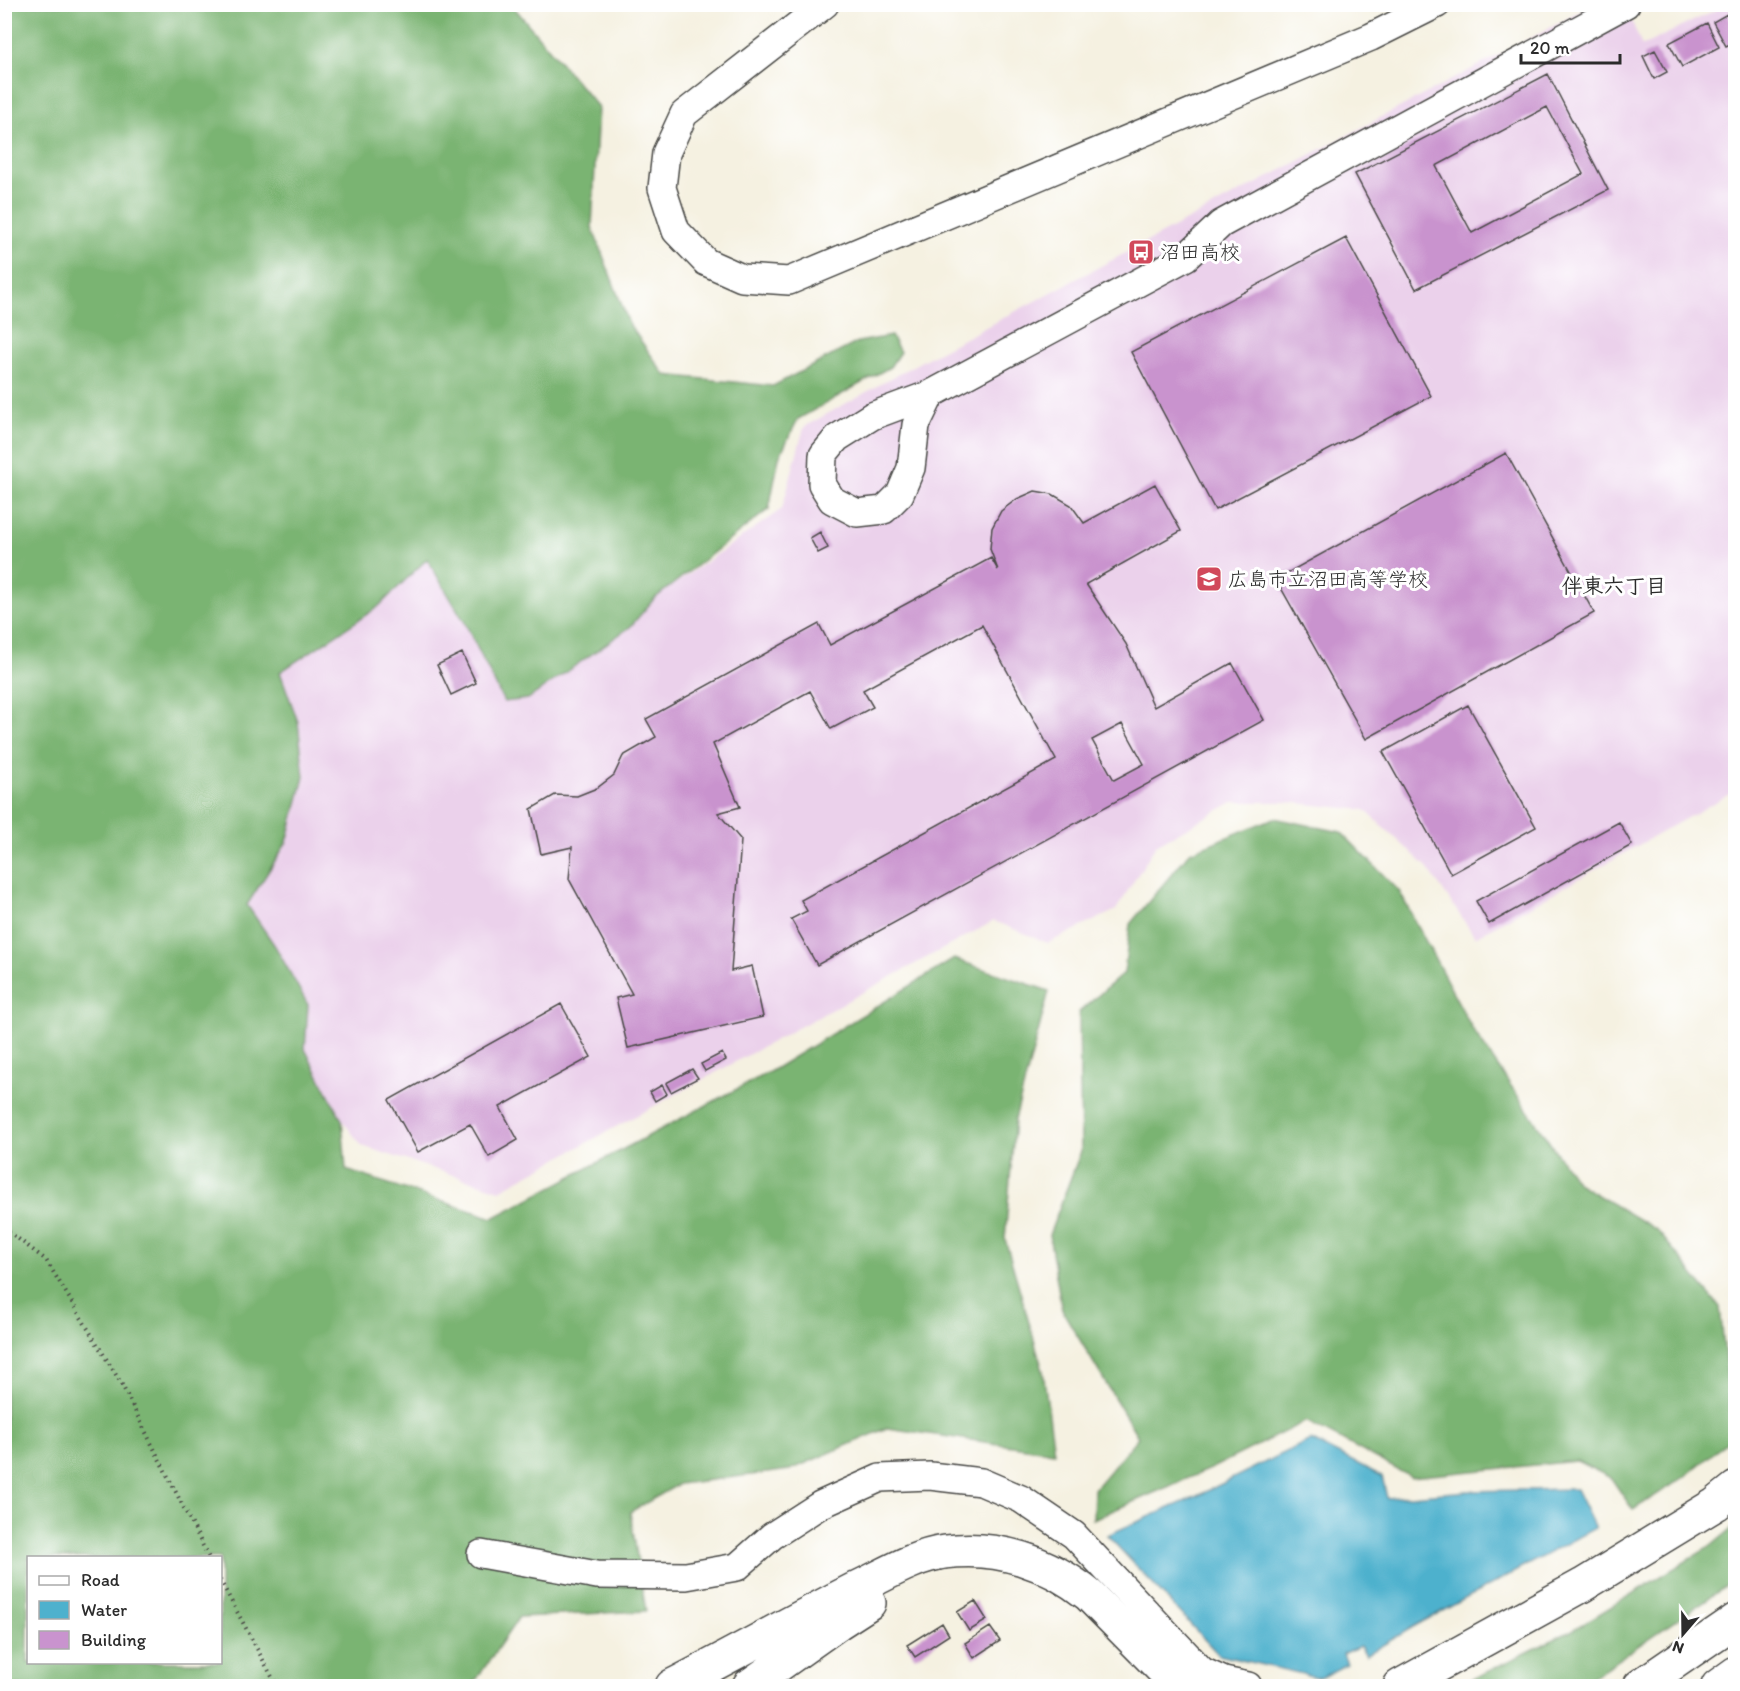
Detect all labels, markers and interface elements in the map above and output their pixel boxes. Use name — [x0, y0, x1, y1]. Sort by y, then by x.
scale bar — [1521, 27, 1620, 65]
text: 20 m — [1530, 37, 1570, 59]
bus stop icon: 沼田高校 — [1126, 237, 1156, 267]
place label: 沼田高校 — [1160, 240, 1240, 264]
school or university icon: 広島市立沼田高等学校 — [1194, 564, 1224, 594]
place label: 広島市立沼田高等学校 — [1228, 567, 1428, 591]
district label: 伴東六丁目 — [1562, 573, 1667, 598]
legend — [27, 1556, 222, 1664]
text: Road — [81, 1569, 120, 1591]
text: Water — [81, 1599, 127, 1621]
north arrow — [1653, 1604, 1713, 1664]
text: Building — [81, 1629, 147, 1651]
text: N — [1670, 1637, 1686, 1658]

